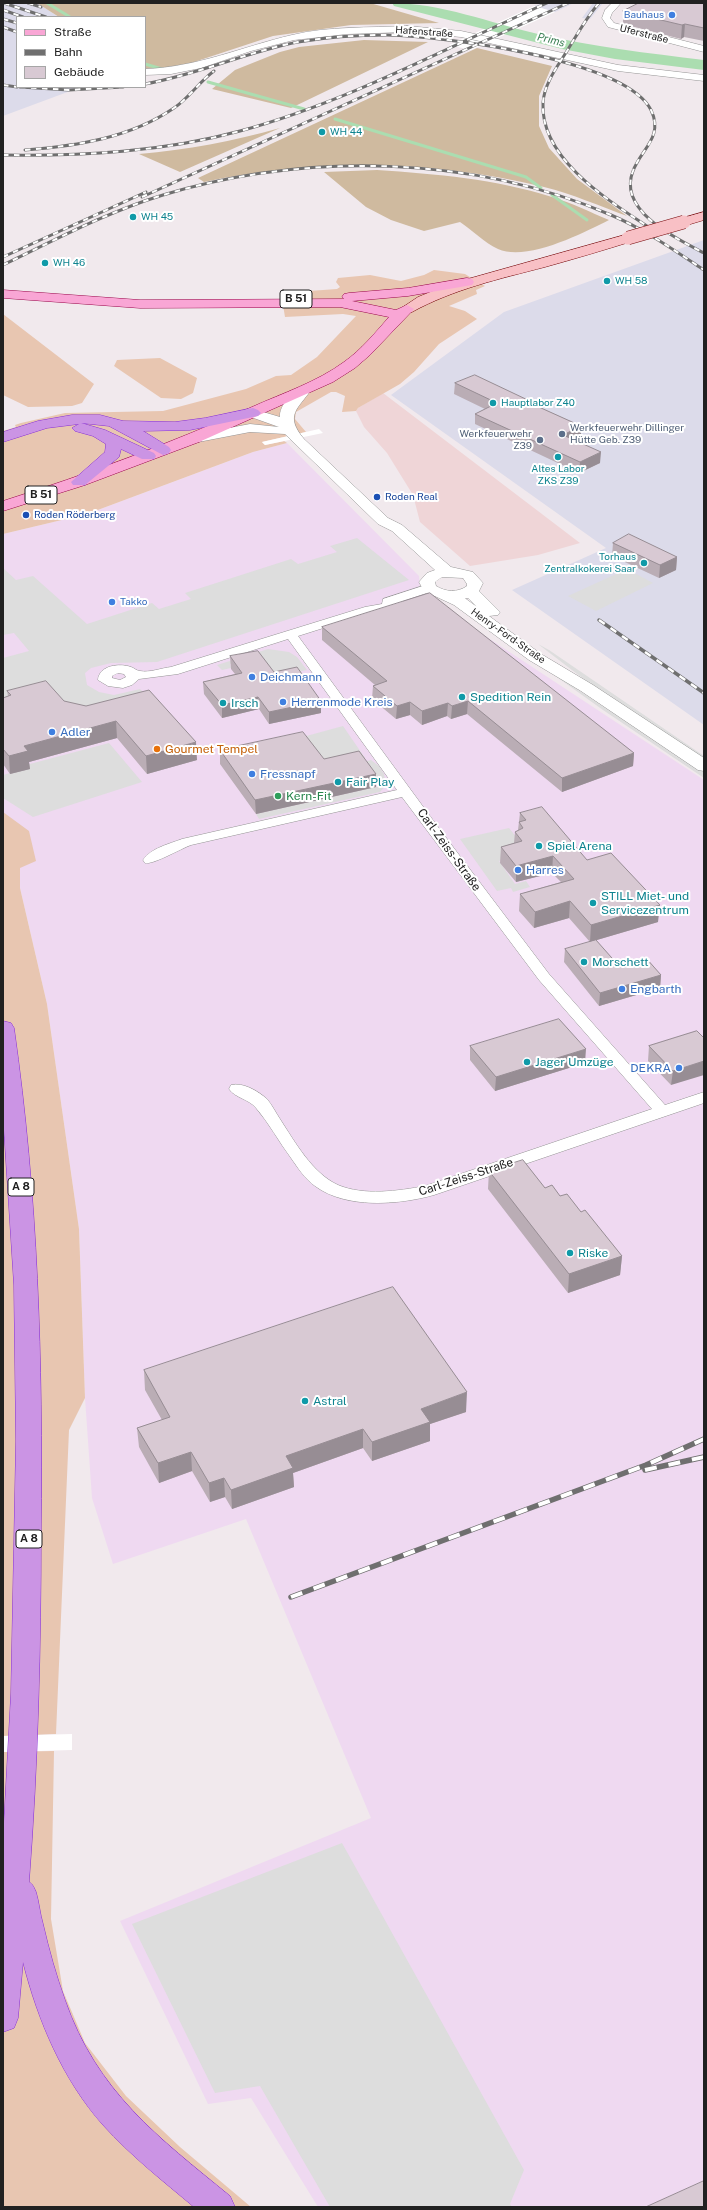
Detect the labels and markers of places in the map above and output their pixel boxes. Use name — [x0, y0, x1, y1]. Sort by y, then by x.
place label: Bauhaus — [624, 9, 664, 21]
marker: Bauhaus — [667, 10, 677, 20]
place label: WH 44 — [330, 126, 362, 138]
marker: WH 44 — [317, 127, 327, 137]
place label: WH 45 — [141, 211, 173, 223]
marker: WH 45 — [128, 212, 138, 222]
place label: WH 46 — [53, 257, 85, 269]
marker: WH 46 — [40, 258, 50, 268]
place label: WH 58 — [615, 275, 648, 287]
marker: WH 58 — [602, 276, 612, 286]
place label: Hauptlabor Z40 — [501, 397, 575, 409]
marker: Hauptlabor Z40 — [488, 398, 498, 408]
place label: Werkfeuerwehr Dillinger Hütte Geb. Z39 — [570, 422, 684, 446]
place label: Werkfeuerwehr Z39 — [460, 428, 532, 452]
marker: Werkfeuerwehr Dillinger Hütte Geb. Z39 — [557, 429, 567, 439]
marker: Werkfeuerwehr Z39 — [535, 435, 545, 445]
marker: Altes Labor ZKS Z39 — [553, 452, 563, 462]
place label: Altes Labor ZKS Z39 — [531, 463, 585, 486]
place label: Roden Real — [385, 491, 438, 503]
marker: Roden Real — [372, 492, 382, 502]
place label: Roden Röderberg — [34, 509, 115, 521]
marker: Roden Röderberg — [21, 510, 31, 520]
place label: Torhaus Zentralkokerei Saar — [544, 551, 636, 574]
marker: Torhaus Zentralkokerei Saar — [639, 558, 649, 568]
place label: Takko — [120, 596, 148, 608]
marker: Takko — [107, 597, 117, 607]
place label: Deichmann — [260, 670, 322, 684]
marker: Deichmann — [247, 672, 257, 682]
place label: Spedition Rein — [470, 690, 551, 704]
marker: Spedition Rein — [457, 692, 467, 702]
place label: Herrenmode Kreis — [291, 695, 393, 709]
place label: Irsch — [231, 696, 258, 710]
marker: Herrenmode Kreis — [278, 697, 288, 707]
marker: Irsch — [218, 698, 228, 708]
place label: Adler — [60, 725, 90, 739]
marker: Adler — [47, 727, 57, 737]
place label: Gourmet Tempel — [165, 742, 258, 756]
marker: Gourmet Tempel — [152, 744, 162, 754]
place label: Fressnapf — [260, 767, 316, 781]
marker: Fressnapf — [247, 769, 257, 779]
place label: Fair Play — [346, 775, 394, 789]
marker: Fair Play — [333, 777, 343, 787]
place label: Kern-Fit — [286, 789, 332, 803]
marker: Kern-Fit — [273, 791, 283, 801]
place label: Spiel Arena — [547, 839, 612, 853]
marker: Spiel Arena — [534, 841, 544, 851]
place label: Harres — [526, 863, 564, 877]
marker: Harres — [513, 865, 523, 875]
place label: STILL Miet- und Servicezentrum — [601, 889, 689, 917]
marker: STILL Miet- und Servicezentrum — [588, 898, 598, 908]
place label: Morschett — [592, 955, 649, 969]
marker: Morschett — [579, 957, 589, 967]
place label: Engbarth — [630, 982, 681, 996]
marker: Engbarth — [617, 984, 627, 994]
place label: Jager Umzüge — [535, 1055, 614, 1069]
marker: Jager Umzüge — [522, 1057, 532, 1067]
place label: DEKRA — [630, 1061, 671, 1075]
marker: DEKRA — [674, 1063, 684, 1073]
place label: Riske — [578, 1246, 608, 1260]
marker: Riske — [565, 1248, 575, 1258]
place label: Astral — [313, 1394, 347, 1408]
marker: Astral — [300, 1396, 310, 1406]

